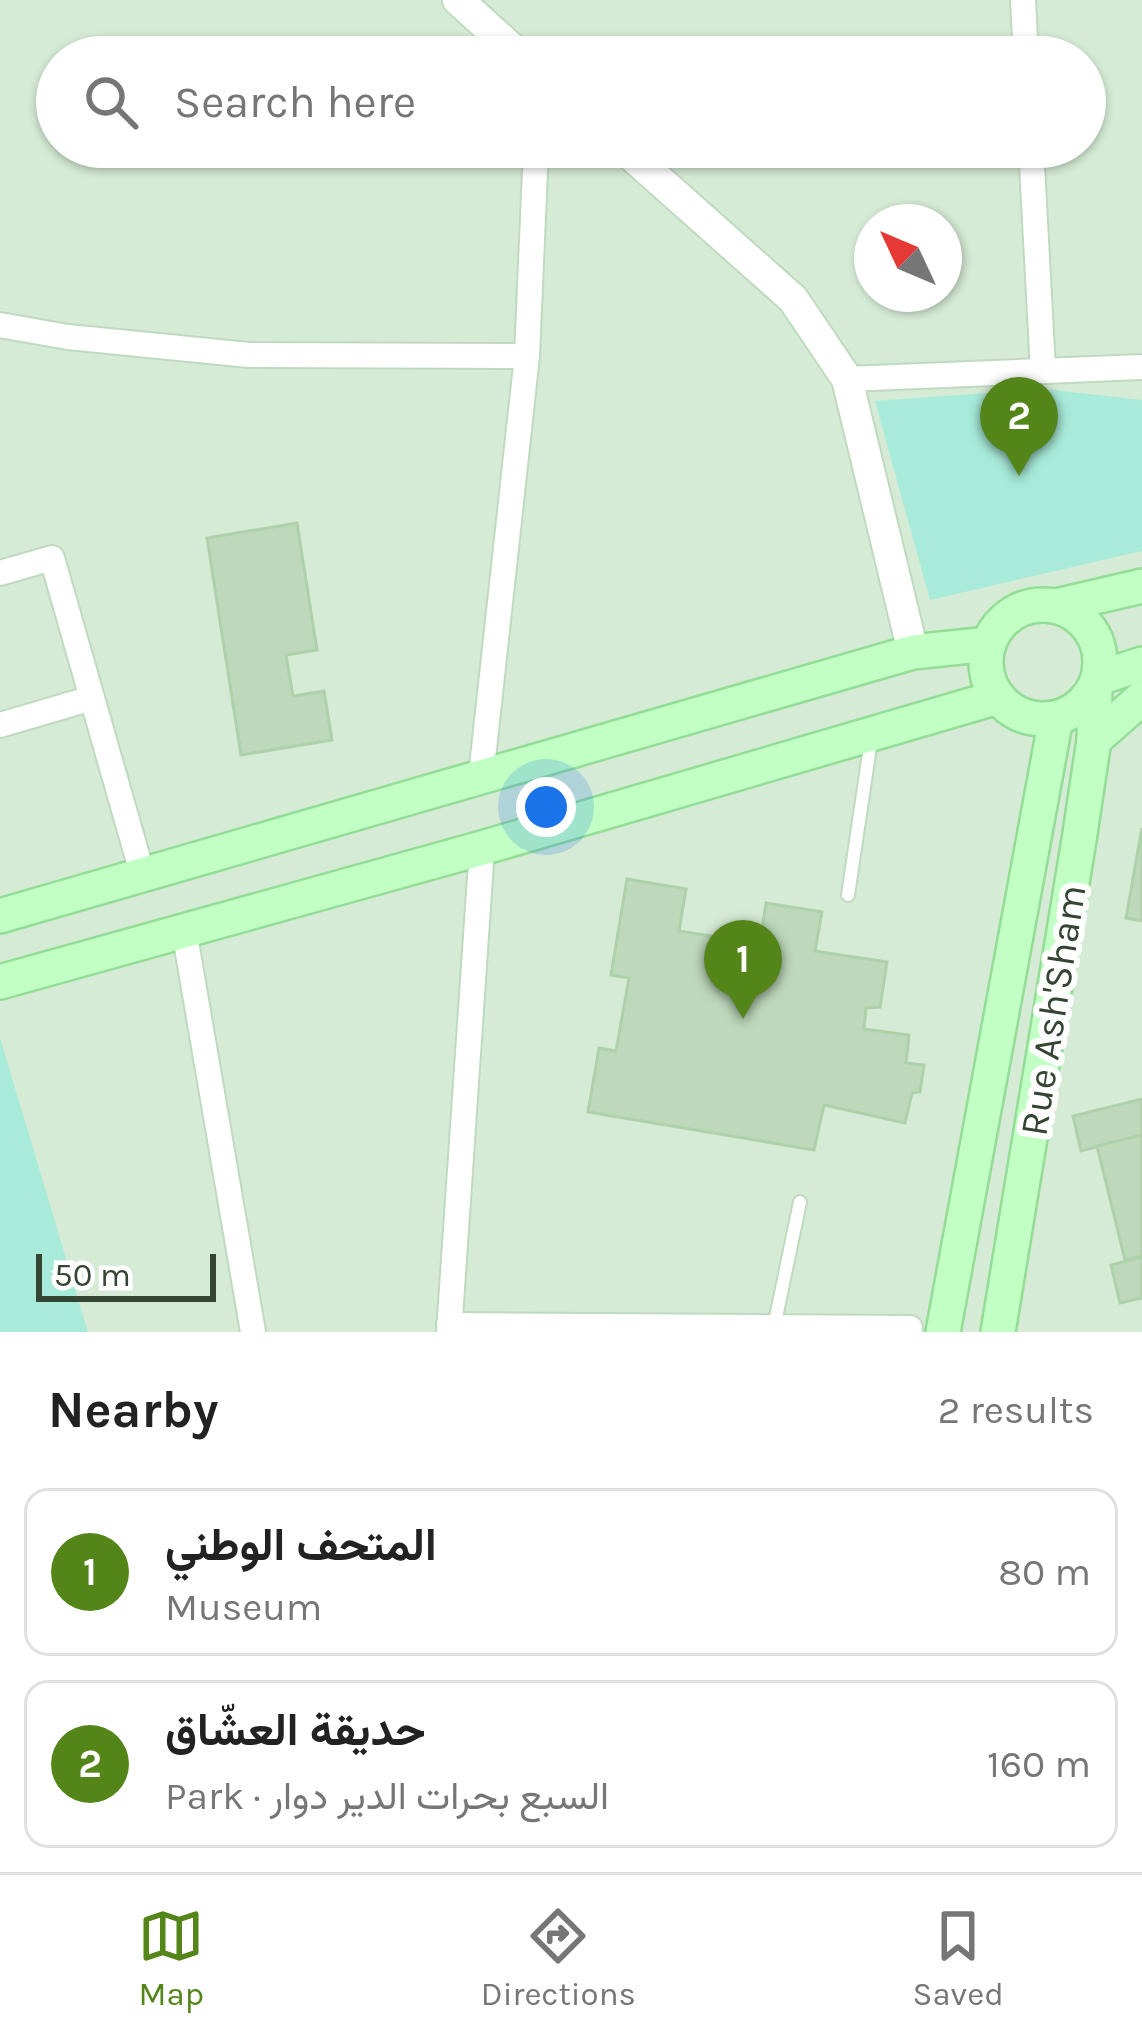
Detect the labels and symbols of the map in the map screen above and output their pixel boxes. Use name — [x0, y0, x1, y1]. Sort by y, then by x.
north arrow — [854, 204, 962, 312]
pin: 2 — [980, 377, 1058, 476]
your location — [516, 777, 576, 837]
street label: Rue Ash'Sham — [1010, 881, 1096, 1139]
pin: 1 — [704, 920, 782, 1019]
scale bar — [36, 1248, 216, 1301]

